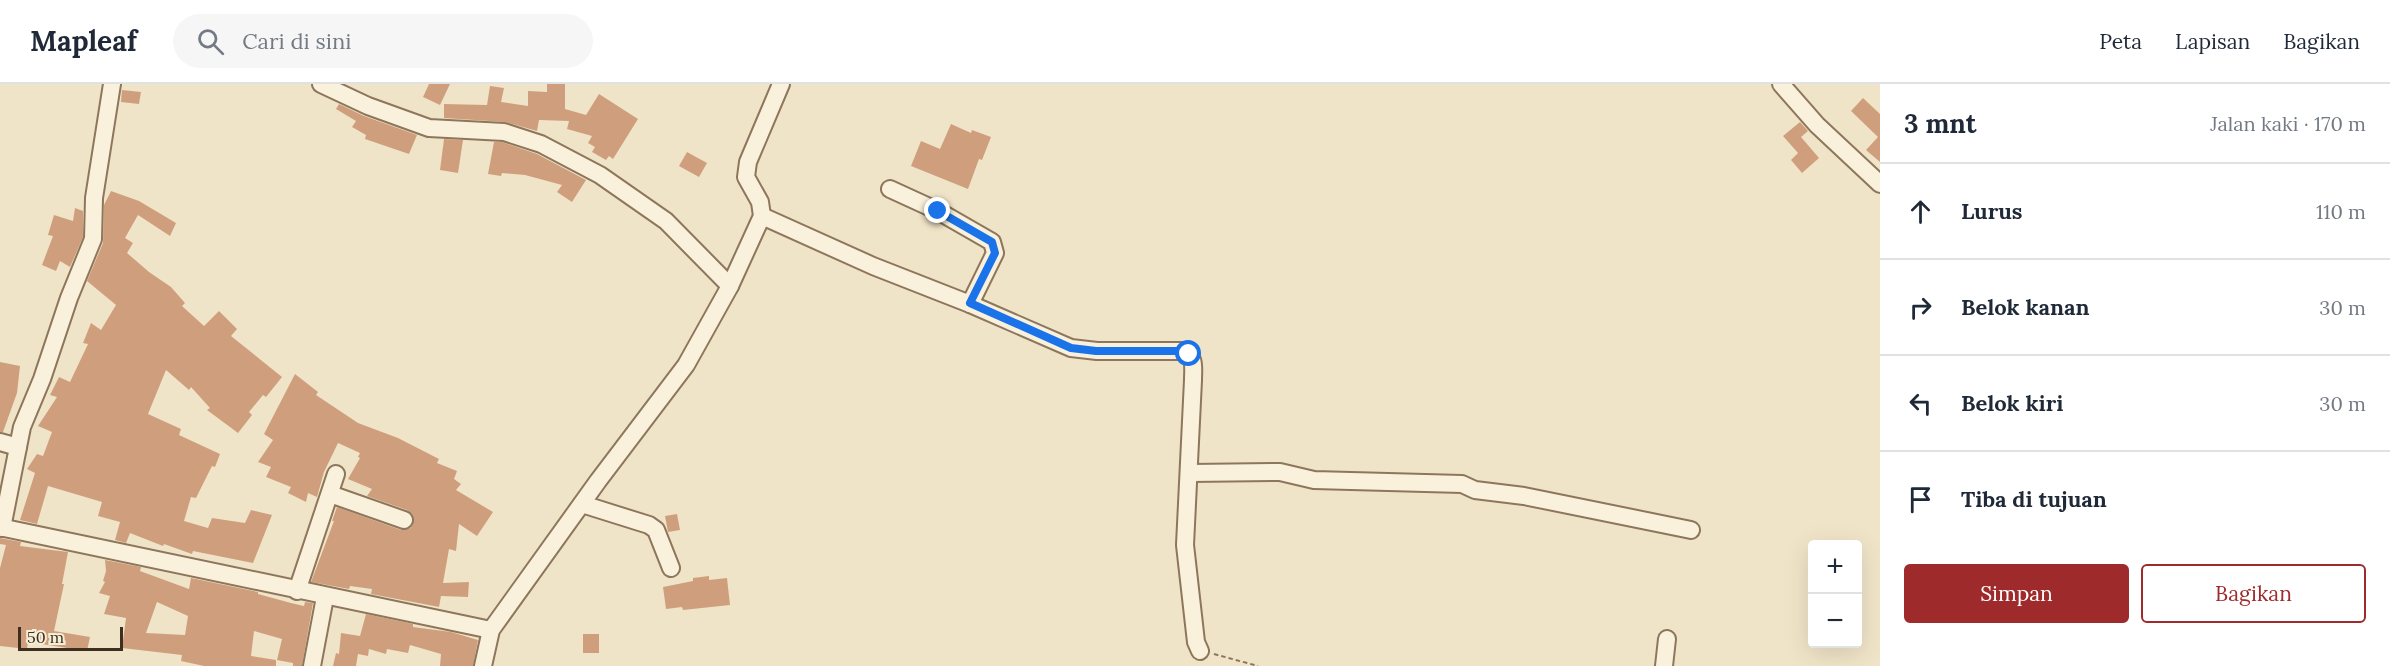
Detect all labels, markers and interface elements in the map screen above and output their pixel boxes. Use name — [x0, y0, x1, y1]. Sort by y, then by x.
search box — [173, 14, 593, 68]
text: Mapleaf — [30, 23, 137, 59]
icon: search — [194, 25, 227, 58]
text: Cari di sini — [242, 27, 351, 55]
text: Peta — [2099, 28, 2142, 55]
text: Lapisan — [2175, 28, 2250, 55]
text: Bagikan — [2283, 28, 2360, 55]
text: 3 mnt — [1904, 107, 1977, 140]
text: Jalan kaki · 170 m — [2210, 111, 2366, 136]
icon: ahead — [1904, 195, 1937, 228]
route end — [924, 197, 950, 223]
text: Lurus — [1961, 197, 2023, 225]
text: 110 m — [2316, 199, 2366, 224]
icon: right — [1904, 291, 1937, 324]
text: Belok kanan — [1961, 293, 2090, 321]
text: 30 m — [2319, 295, 2366, 320]
route start — [1175, 340, 1201, 366]
icon: left — [1904, 387, 1937, 420]
text: Belok kiri — [1961, 389, 2063, 417]
text: 30 m — [2319, 391, 2366, 416]
icon: arrive — [1904, 483, 1937, 516]
text: Tiba di tujuan — [1961, 485, 2107, 513]
map controls — [1808, 540, 1862, 648]
button: + — [1808, 540, 1862, 594]
button: Simpan — [1904, 564, 2129, 623]
button: Bagikan — [2141, 564, 2366, 623]
button: − — [1808, 594, 1862, 648]
scale bar — [18, 624, 123, 652]
text: 50 m — [27, 627, 64, 647]

